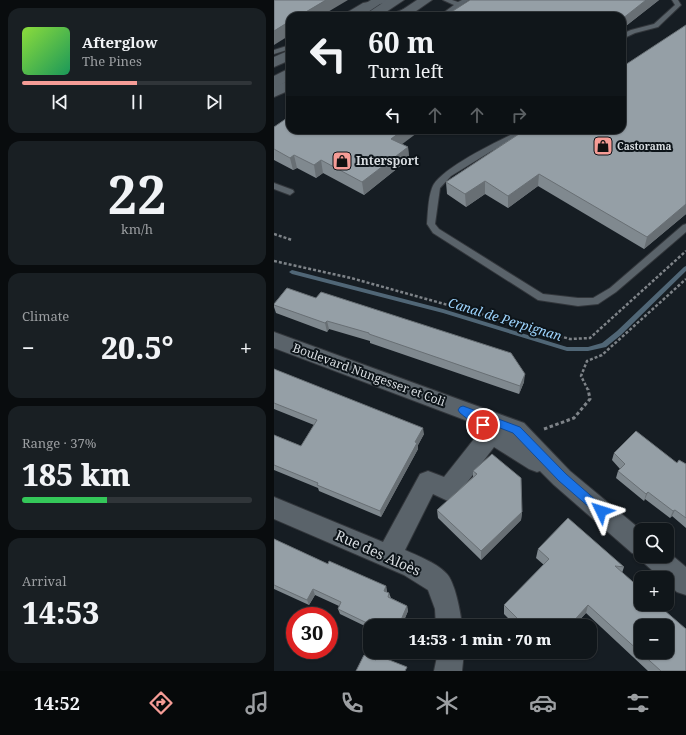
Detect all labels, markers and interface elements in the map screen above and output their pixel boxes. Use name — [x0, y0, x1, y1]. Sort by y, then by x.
text: 60 m — [368, 23, 435, 61]
icon: left — [302, 28, 354, 80]
text: Afterglow — [82, 32, 158, 52]
text: The Pines — [82, 52, 142, 70]
text: Turn left — [368, 59, 443, 83]
icon: previous — [49, 91, 71, 113]
icon: pause — [126, 91, 148, 113]
icon: next — [203, 91, 225, 113]
icon: left — [382, 104, 404, 126]
icon: ahead — [424, 104, 446, 126]
icon: ahead — [466, 104, 488, 126]
icon: right — [508, 104, 530, 126]
shop icon: Castorama — [592, 135, 614, 157]
place label: Castorama — [617, 139, 672, 153]
shop icon: Intersport — [331, 150, 353, 172]
place label: Intersport — [356, 152, 419, 169]
text: 22 — [108, 158, 166, 229]
text: km/h — [121, 220, 153, 238]
water label: Canal de Perpignan — [446, 293, 564, 345]
text: Climate — [22, 307, 69, 325]
text: 20.5° — [101, 327, 173, 368]
text: − — [22, 332, 35, 362]
text: + — [240, 332, 252, 362]
street label: Boulevard Nungesser et Coli — [290, 339, 448, 410]
pin — [466, 408, 500, 442]
icon: arrive — [472, 414, 494, 436]
text: Range · 37% — [22, 434, 96, 452]
text: 185 km — [22, 454, 131, 495]
position arrow — [580, 490, 622, 532]
map controls — [634, 523, 674, 659]
button: search — [634, 523, 674, 563]
street label: Rue des Aloès — [333, 525, 424, 580]
button: + — [634, 571, 674, 611]
text: Arrival — [22, 572, 66, 590]
text: 14:53 — [22, 592, 99, 633]
speed limit sign: 30 — [286, 607, 338, 659]
button: − — [634, 619, 674, 659]
text: 14:53 · 1 min · 70 m — [409, 629, 551, 649]
icon: directions — [147, 689, 175, 717]
icon: music — [243, 689, 271, 717]
icon: phone — [338, 689, 366, 717]
icon: climate — [433, 689, 461, 717]
icon: car — [529, 689, 557, 717]
icon: filters — [624, 689, 652, 717]
text: 14:52 — [34, 691, 80, 715]

